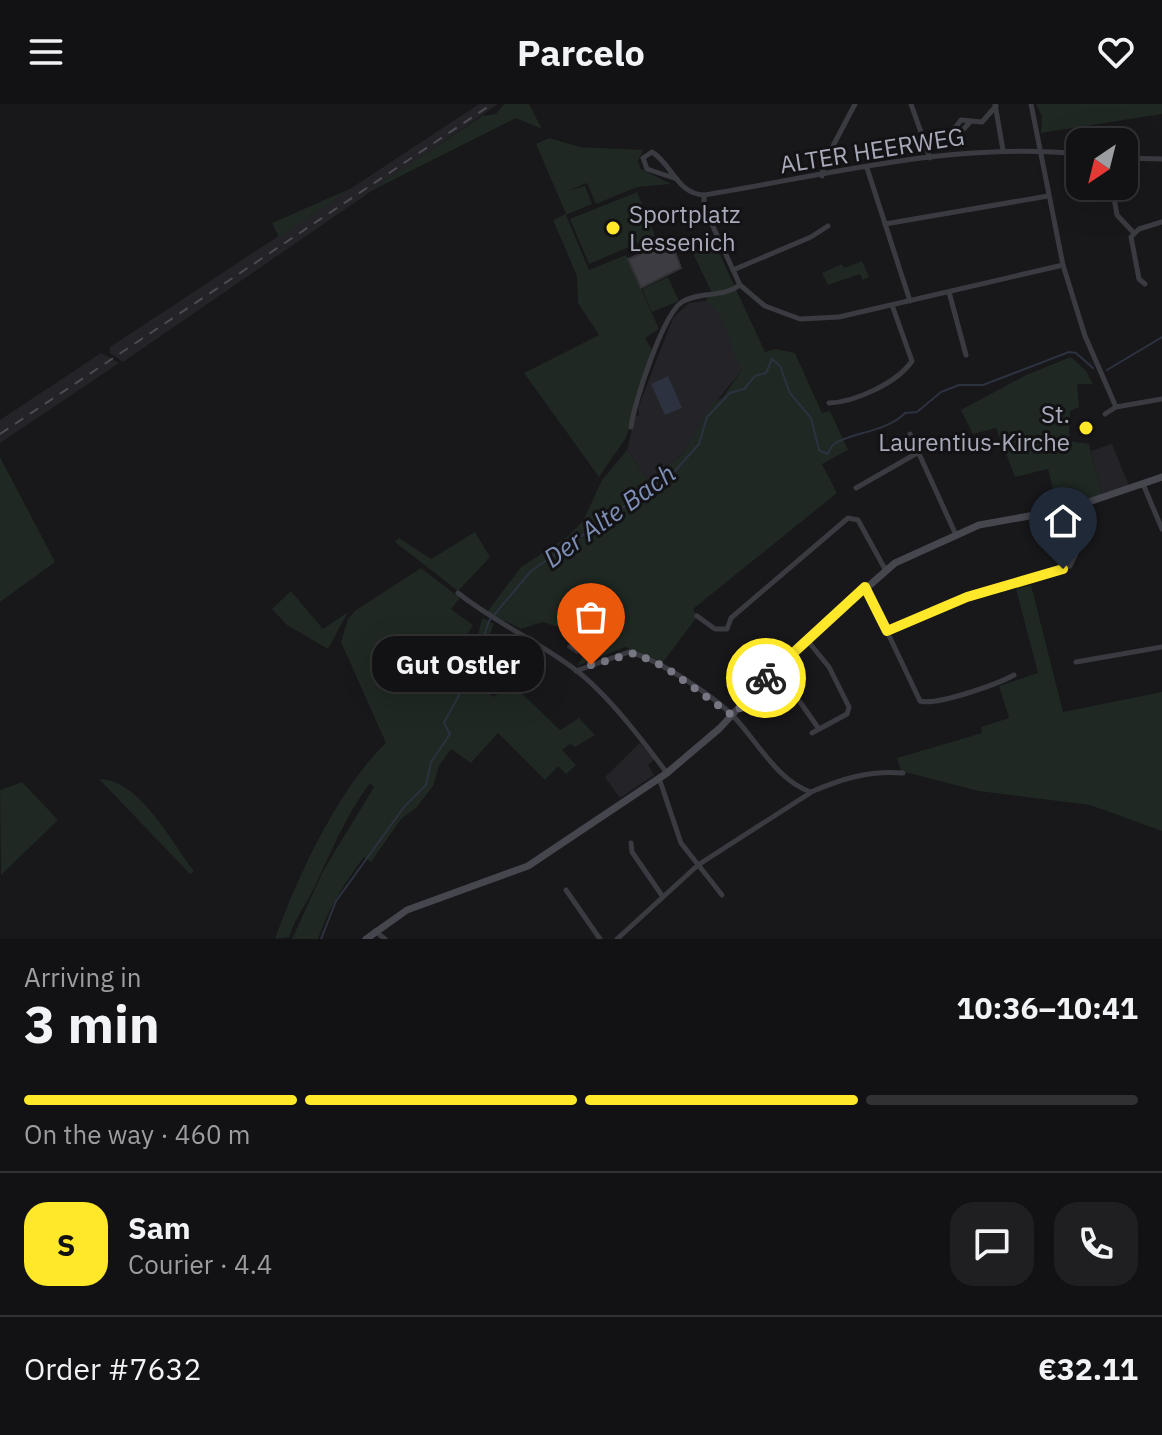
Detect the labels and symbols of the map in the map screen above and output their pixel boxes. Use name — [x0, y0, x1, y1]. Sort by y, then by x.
street label: ALTER HEERWEG — [777, 120, 967, 180]
north arrow — [1066, 128, 1138, 200]
place label: Sportplatz Lessenich — [629, 198, 740, 258]
marker: Sportplatz Lessenich — [604, 219, 622, 237]
place label: St. Laurentius-Kirche — [878, 398, 1070, 458]
marker: St. Laurentius-Kirche — [1077, 419, 1095, 437]
water label: Der Alte Bach — [536, 456, 682, 574]
pin — [1029, 487, 1097, 569]
pin — [557, 583, 625, 665]
callout: Gut Ostler — [371, 637, 543, 693]
courier — [726, 638, 806, 718]

